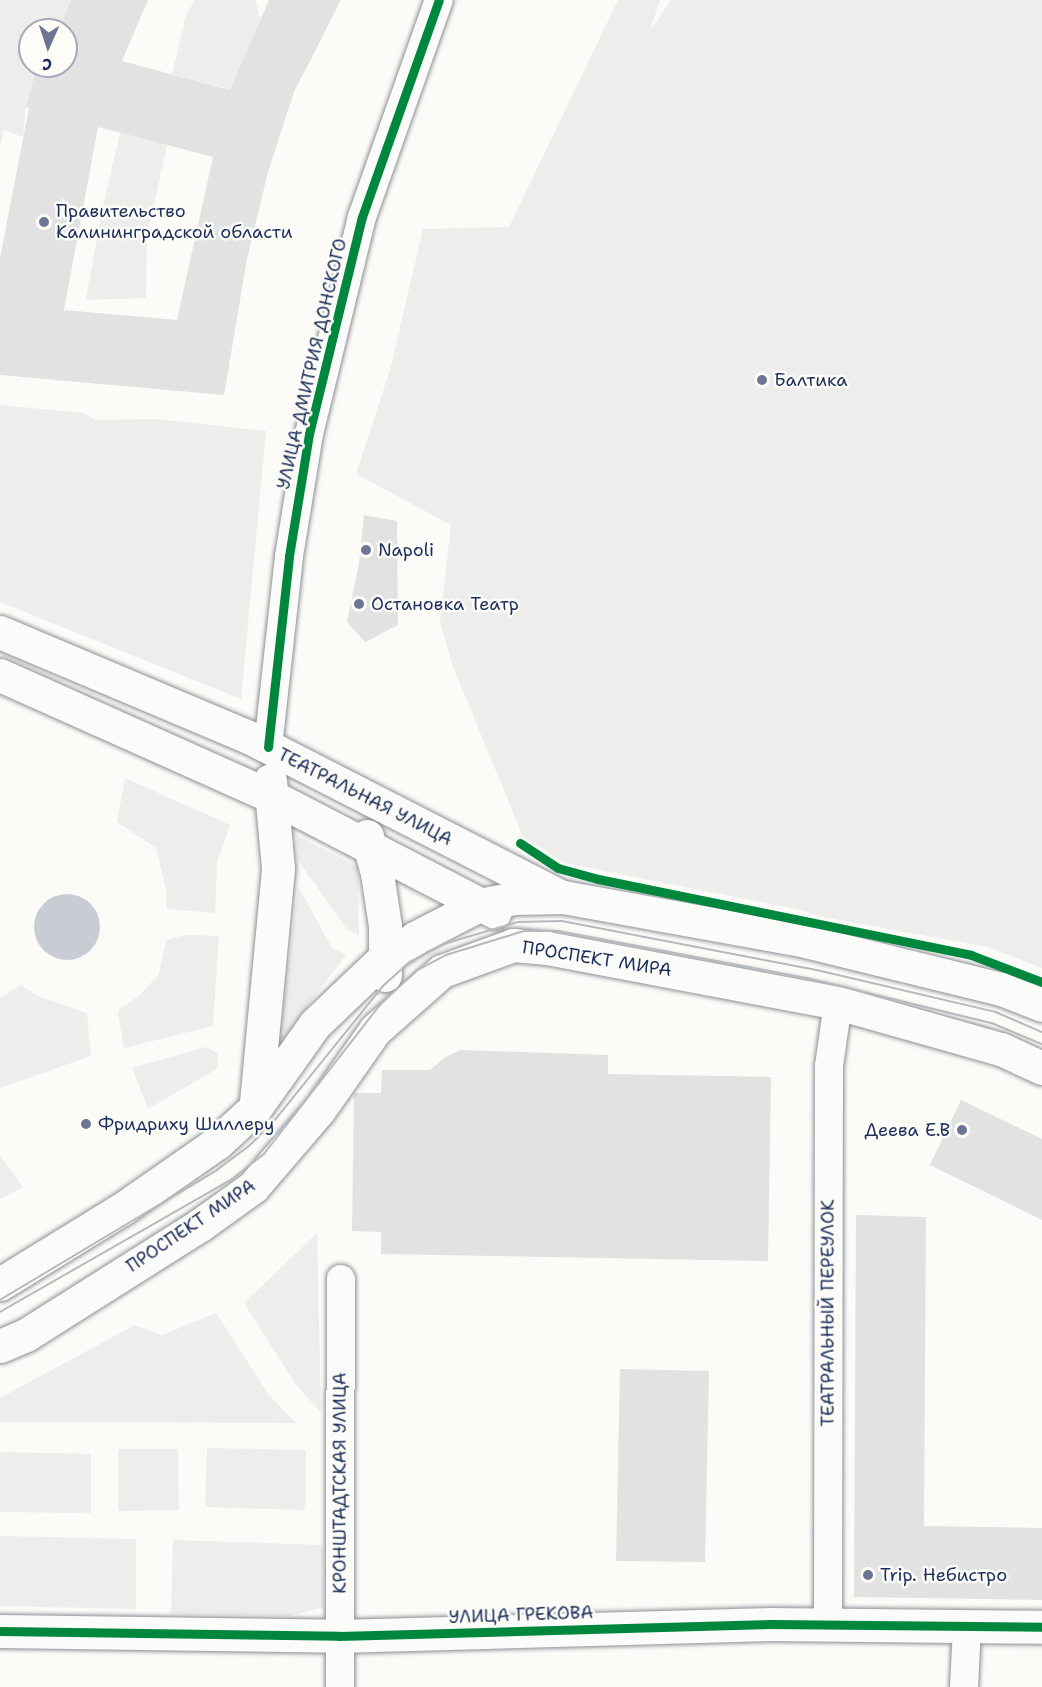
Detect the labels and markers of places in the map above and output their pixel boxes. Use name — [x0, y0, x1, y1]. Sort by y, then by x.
place label: Правительство Калининградской области — [56, 201, 292, 244]
marker: Правительство Калининградской области — [37, 215, 51, 229]
place label: Балтика — [774, 369, 847, 391]
marker: Балтика — [755, 373, 769, 387]
place label: Napoli — [378, 539, 434, 561]
marker: Napoli — [359, 543, 373, 557]
place label: Остановка Театр — [371, 593, 519, 615]
marker: Остановка Театр — [352, 597, 366, 611]
place label: Фридриху Шиллеру — [98, 1113, 274, 1135]
marker: Фридриху Шиллеру — [79, 1117, 93, 1131]
place label: Деева Е.В — [865, 1119, 950, 1141]
marker: Деева Е.В — [955, 1123, 969, 1137]
place label: Trip. Небистро — [880, 1564, 1007, 1586]
marker: Trip. Небистро — [861, 1568, 875, 1582]

